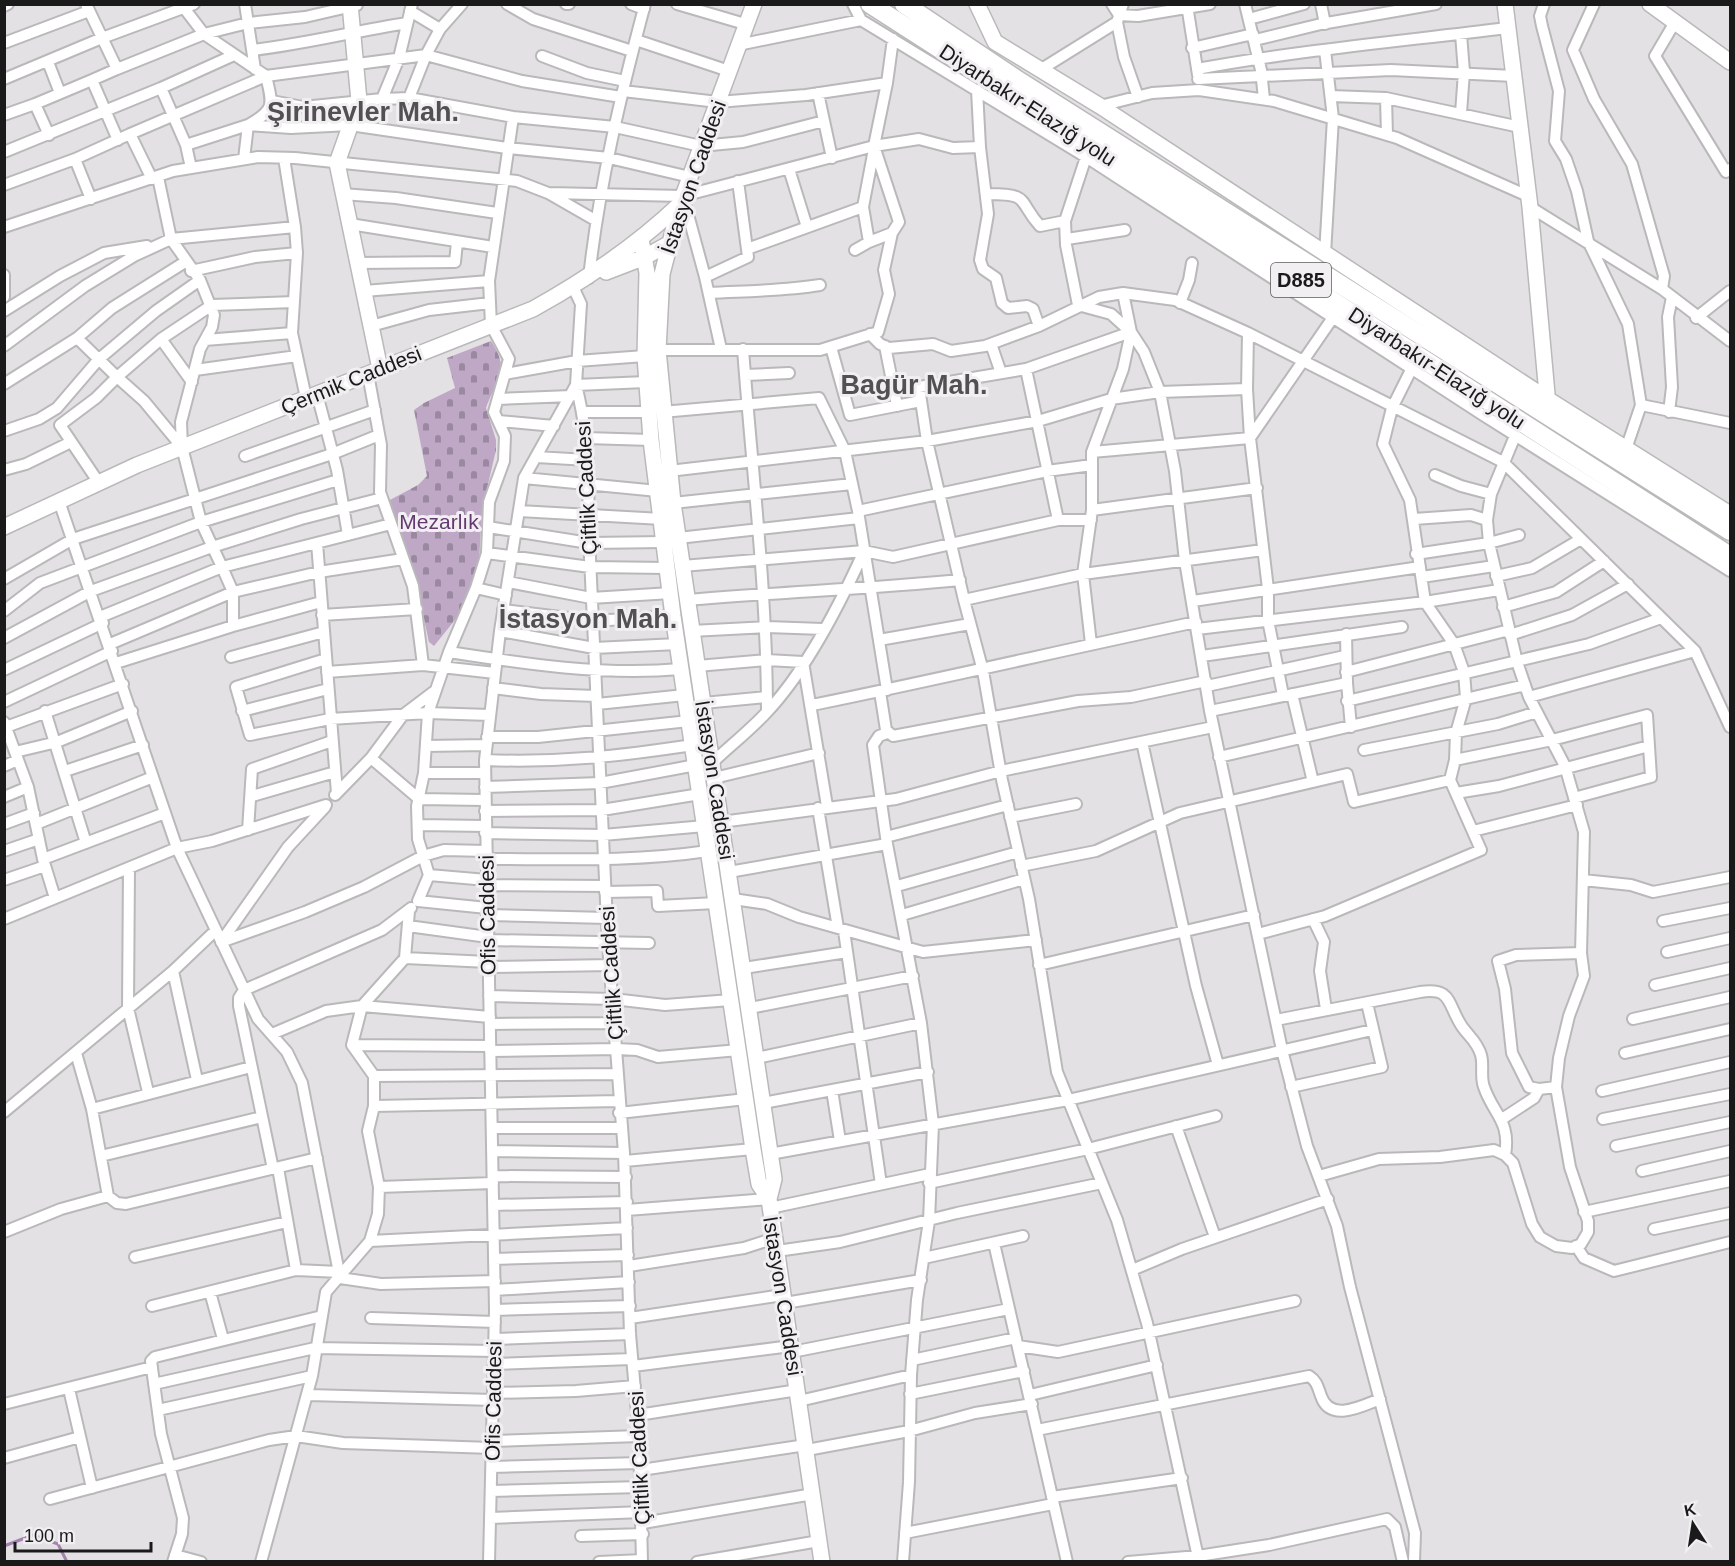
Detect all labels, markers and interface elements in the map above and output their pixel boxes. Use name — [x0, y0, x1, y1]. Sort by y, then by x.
street label: Diyarbakır-Elazığ yolu — [936, 39, 1120, 171]
district label: Şirinevler Mah. — [267, 97, 459, 127]
street label: İstasyon Caddesi — [656, 97, 730, 257]
road number: D885 — [1271, 263, 1331, 297]
street label: Diyarbakır-Elazığ yolu — [1345, 302, 1529, 434]
street label: Çermik Caddesi — [277, 341, 425, 419]
district label: Bagür Mah. — [840, 370, 988, 400]
street label: Çiftlik Caddesi — [571, 420, 601, 556]
park label: Mezarlık — [399, 510, 479, 533]
district label: İstasyon Mah. — [499, 604, 677, 634]
street label: İstasyon Caddesi — [691, 699, 739, 861]
street label: Ofis Caddesi — [474, 855, 500, 975]
street label: Çiftlik Caddesi — [595, 905, 627, 1041]
street label: İstasyon Caddesi — [759, 1215, 807, 1377]
street label: Ofis Caddesi — [480, 1341, 506, 1461]
street label: Çiftlik Caddesi — [624, 1390, 654, 1526]
north arrow — [1663, 1494, 1723, 1554]
text: K — [1683, 1500, 1698, 1519]
scale bar — [15, 1515, 152, 1553]
text: 100 m — [24, 1526, 74, 1546]

